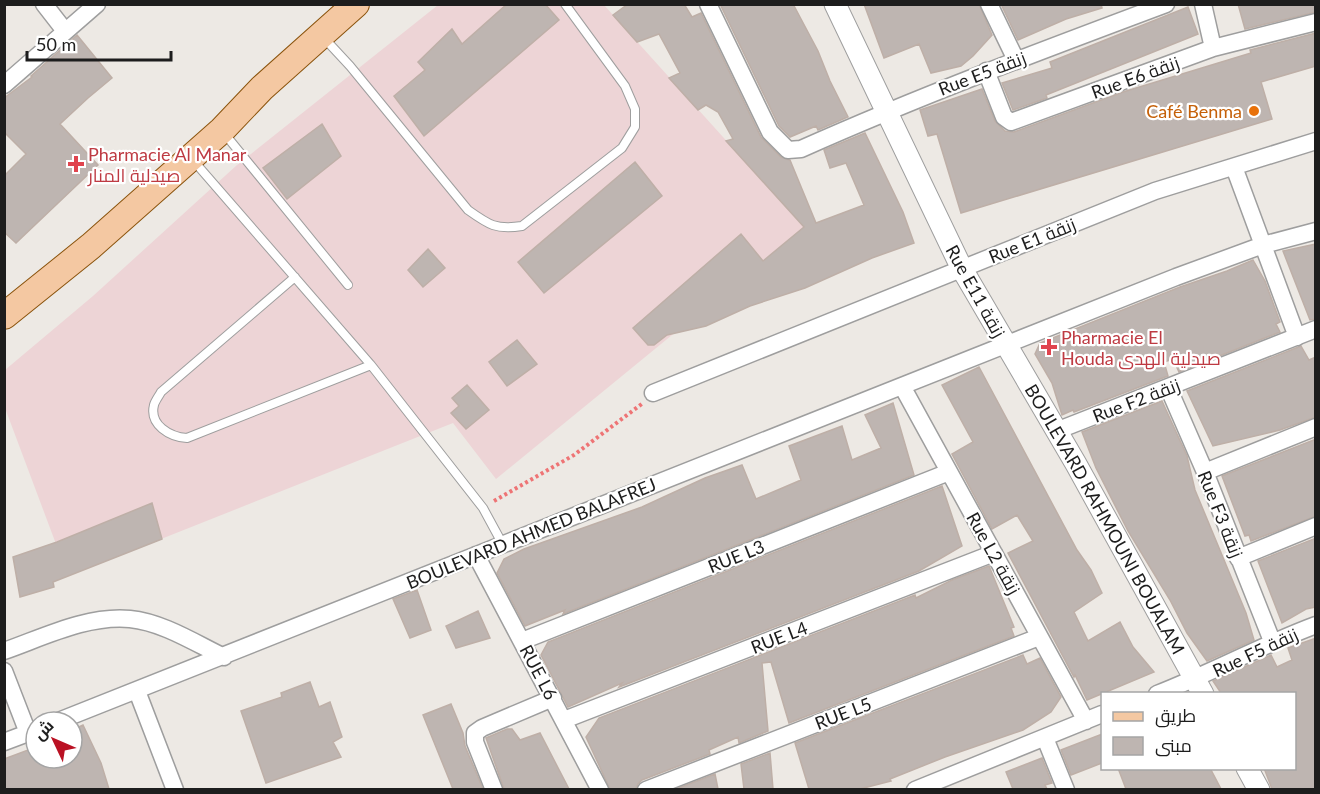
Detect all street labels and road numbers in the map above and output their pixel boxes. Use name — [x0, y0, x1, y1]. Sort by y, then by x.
street label: Rue E5 زنقة — [935, 46, 1029, 101]
street label: Rue E6 زنقة — [1088, 51, 1182, 104]
street label: Rue E1 زنقة — [985, 213, 1079, 268]
street label: Rue E11 زنقة — [941, 241, 1010, 342]
street label: Rue F2 زنقة — [1089, 373, 1183, 428]
street label: BOULEVARD RAHMOUNI BOUALAM — [1021, 380, 1190, 658]
street label: Rue F3 زنقة — [1193, 467, 1248, 561]
street label: BOULEVARD AHMED BALAFREJ — [403, 473, 659, 593]
street label: Rue L2 زنقة — [961, 508, 1026, 599]
street label: RUE L3 — [704, 535, 768, 577]
street label: RUE L4 — [747, 616, 811, 658]
street label: Rue F5 زنقة — [1209, 623, 1302, 682]
street label: RUE L6 — [515, 641, 563, 703]
street label: RUE L5 — [811, 692, 875, 734]

